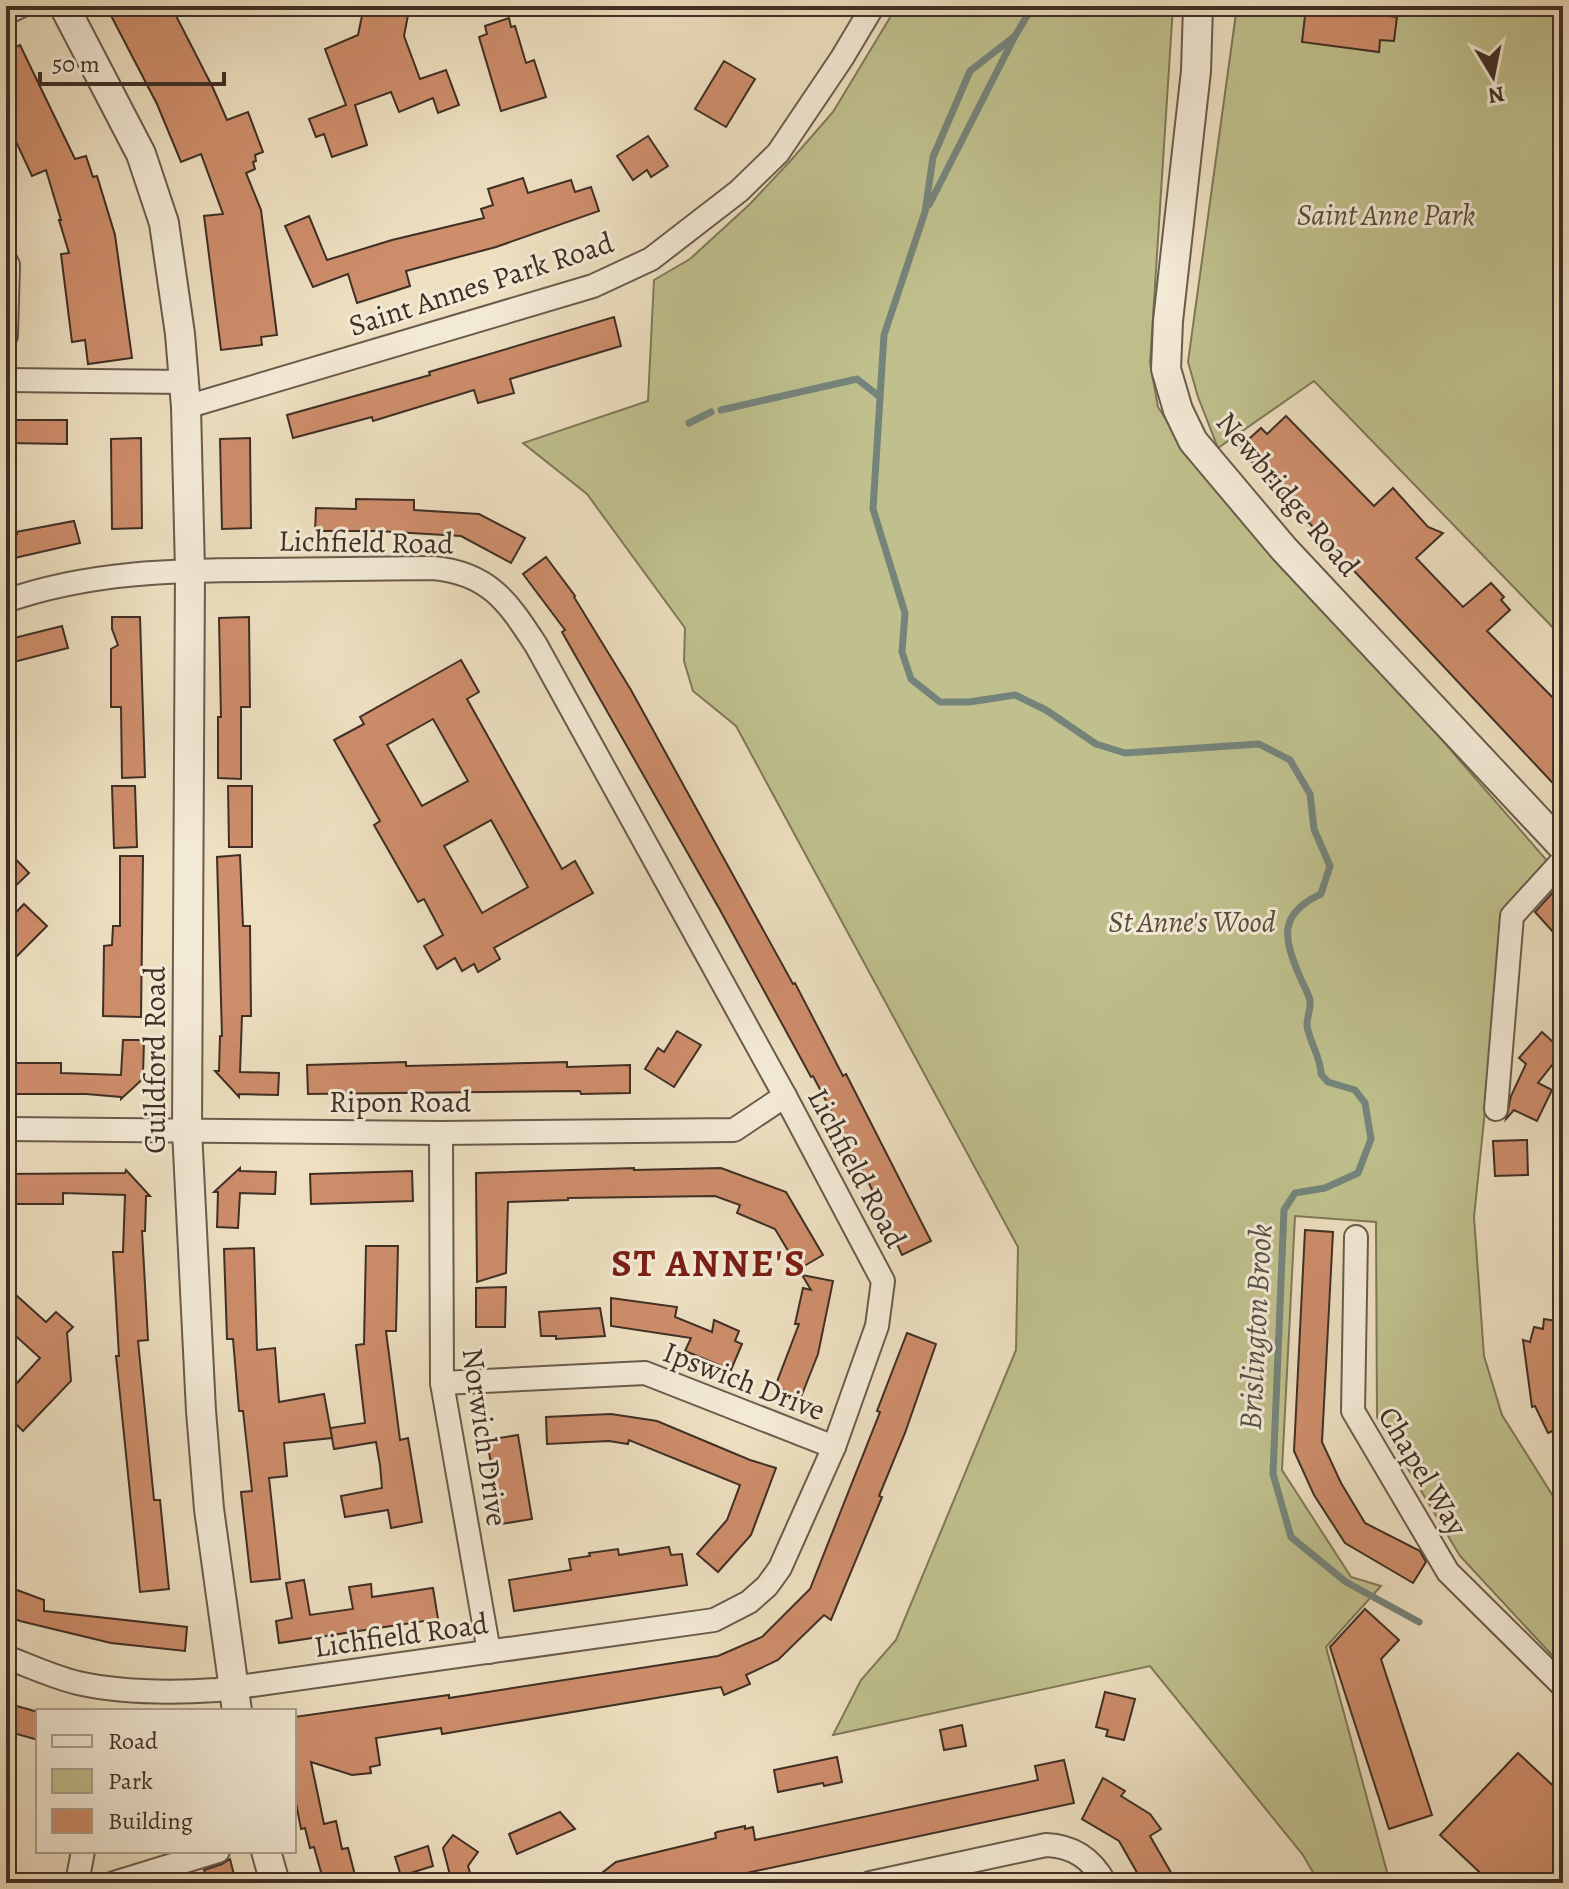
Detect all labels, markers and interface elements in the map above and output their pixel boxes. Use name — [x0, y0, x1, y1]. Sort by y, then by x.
scale bar — [40, 36, 224, 86]
north arrow — [1453, 36, 1533, 116]
text: 50 m — [52, 48, 100, 80]
text: N — [1486, 79, 1507, 111]
park label: Saint Anne Park — [1297, 195, 1475, 235]
street label: Saint Annes Park Road — [344, 222, 619, 346]
street label: Newbridge Road — [1207, 403, 1369, 586]
street label: Lichfield Road — [278, 520, 455, 564]
park label: St Anne's Wood — [1108, 902, 1276, 942]
street label: Guildford Road — [135, 965, 175, 1154]
street label: Lichfield Road — [798, 1081, 916, 1256]
street label: Ripon Road — [329, 1082, 472, 1122]
water label: Brislington Brook — [1228, 1223, 1282, 1431]
district label: ST ANNE'S — [611, 1237, 807, 1289]
street label: Ipswich Drive — [657, 1332, 831, 1430]
street label: Norwich Drive — [453, 1345, 517, 1529]
street label: Chapel Way — [1369, 1399, 1477, 1543]
street label: Lichfield Road — [311, 1603, 491, 1667]
legend — [36, 1709, 296, 1853]
text: Road — [108, 1725, 158, 1757]
text: Park — [108, 1765, 153, 1797]
text: Building — [108, 1805, 193, 1837]

